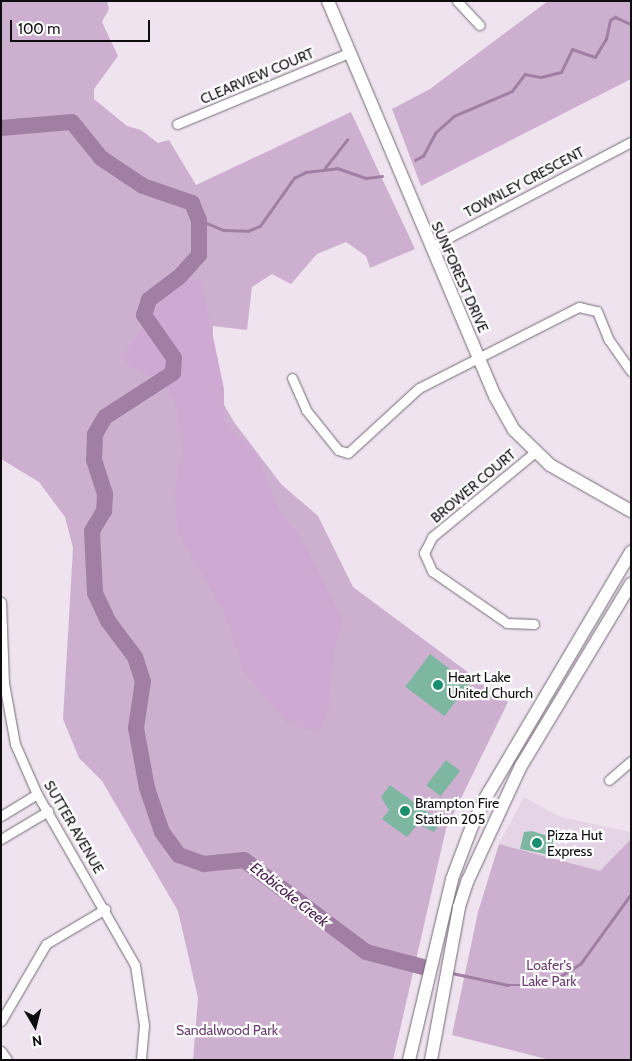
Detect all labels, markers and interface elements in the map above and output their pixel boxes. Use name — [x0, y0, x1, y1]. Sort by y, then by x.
scale bar — [12, 10, 152, 42]
text: 100 m — [18, 20, 60, 38]
street label: CLEARVIEW COURT — [198, 44, 316, 108]
street label: TOWNLEY CRESCENT — [461, 143, 587, 221]
street label: SUNFOREST DRIVE — [428, 219, 492, 335]
street label: BROWER COURT — [427, 446, 519, 526]
place label: Heart Lake United Church — [448, 669, 533, 702]
marker: Heart Lake United Church — [432, 679, 444, 691]
street label: SUTTER AVENUE — [41, 778, 107, 876]
place label: Brampton Fire Station 205 — [415, 795, 499, 828]
marker: Brampton Fire Station 205 — [399, 805, 411, 817]
place label: Pizza Hut Express — [547, 827, 603, 860]
marker: Pizza Hut Express — [531, 837, 543, 849]
water label: Etobicoke Creek — [246, 859, 332, 931]
park label: Loafer's Lake Park — [521, 957, 577, 990]
north arrow — [10, 1001, 60, 1051]
park label: Sandalwood Park — [176, 1022, 278, 1038]
text: N — [31, 1031, 43, 1050]

